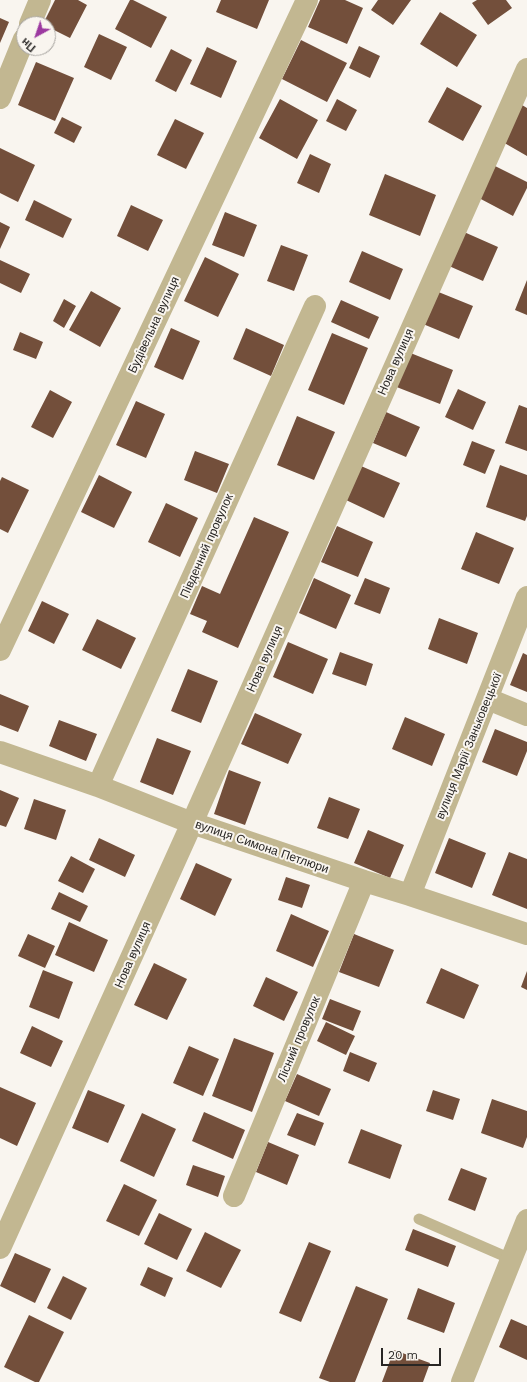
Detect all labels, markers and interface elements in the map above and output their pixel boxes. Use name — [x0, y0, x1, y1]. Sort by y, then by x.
north arrow — [16, 16, 56, 56]
text: Пн — [19, 35, 38, 54]
street label: Будівельна вулиця — [125, 274, 183, 376]
street label: Нова вулиця — [375, 327, 417, 397]
street label: Південний провулок — [178, 492, 236, 600]
street label: Нова вулиця — [244, 624, 286, 694]
street label: вулиця Марії Заньковецької — [433, 671, 505, 821]
street label: вулиця Симона Петлюри — [193, 817, 331, 877]
street label: Нова вулиця — [112, 920, 154, 990]
street label: Лісний провулок — [275, 994, 323, 1084]
scale bar — [383, 1340, 443, 1366]
text: 20 m — [388, 1348, 418, 1362]

